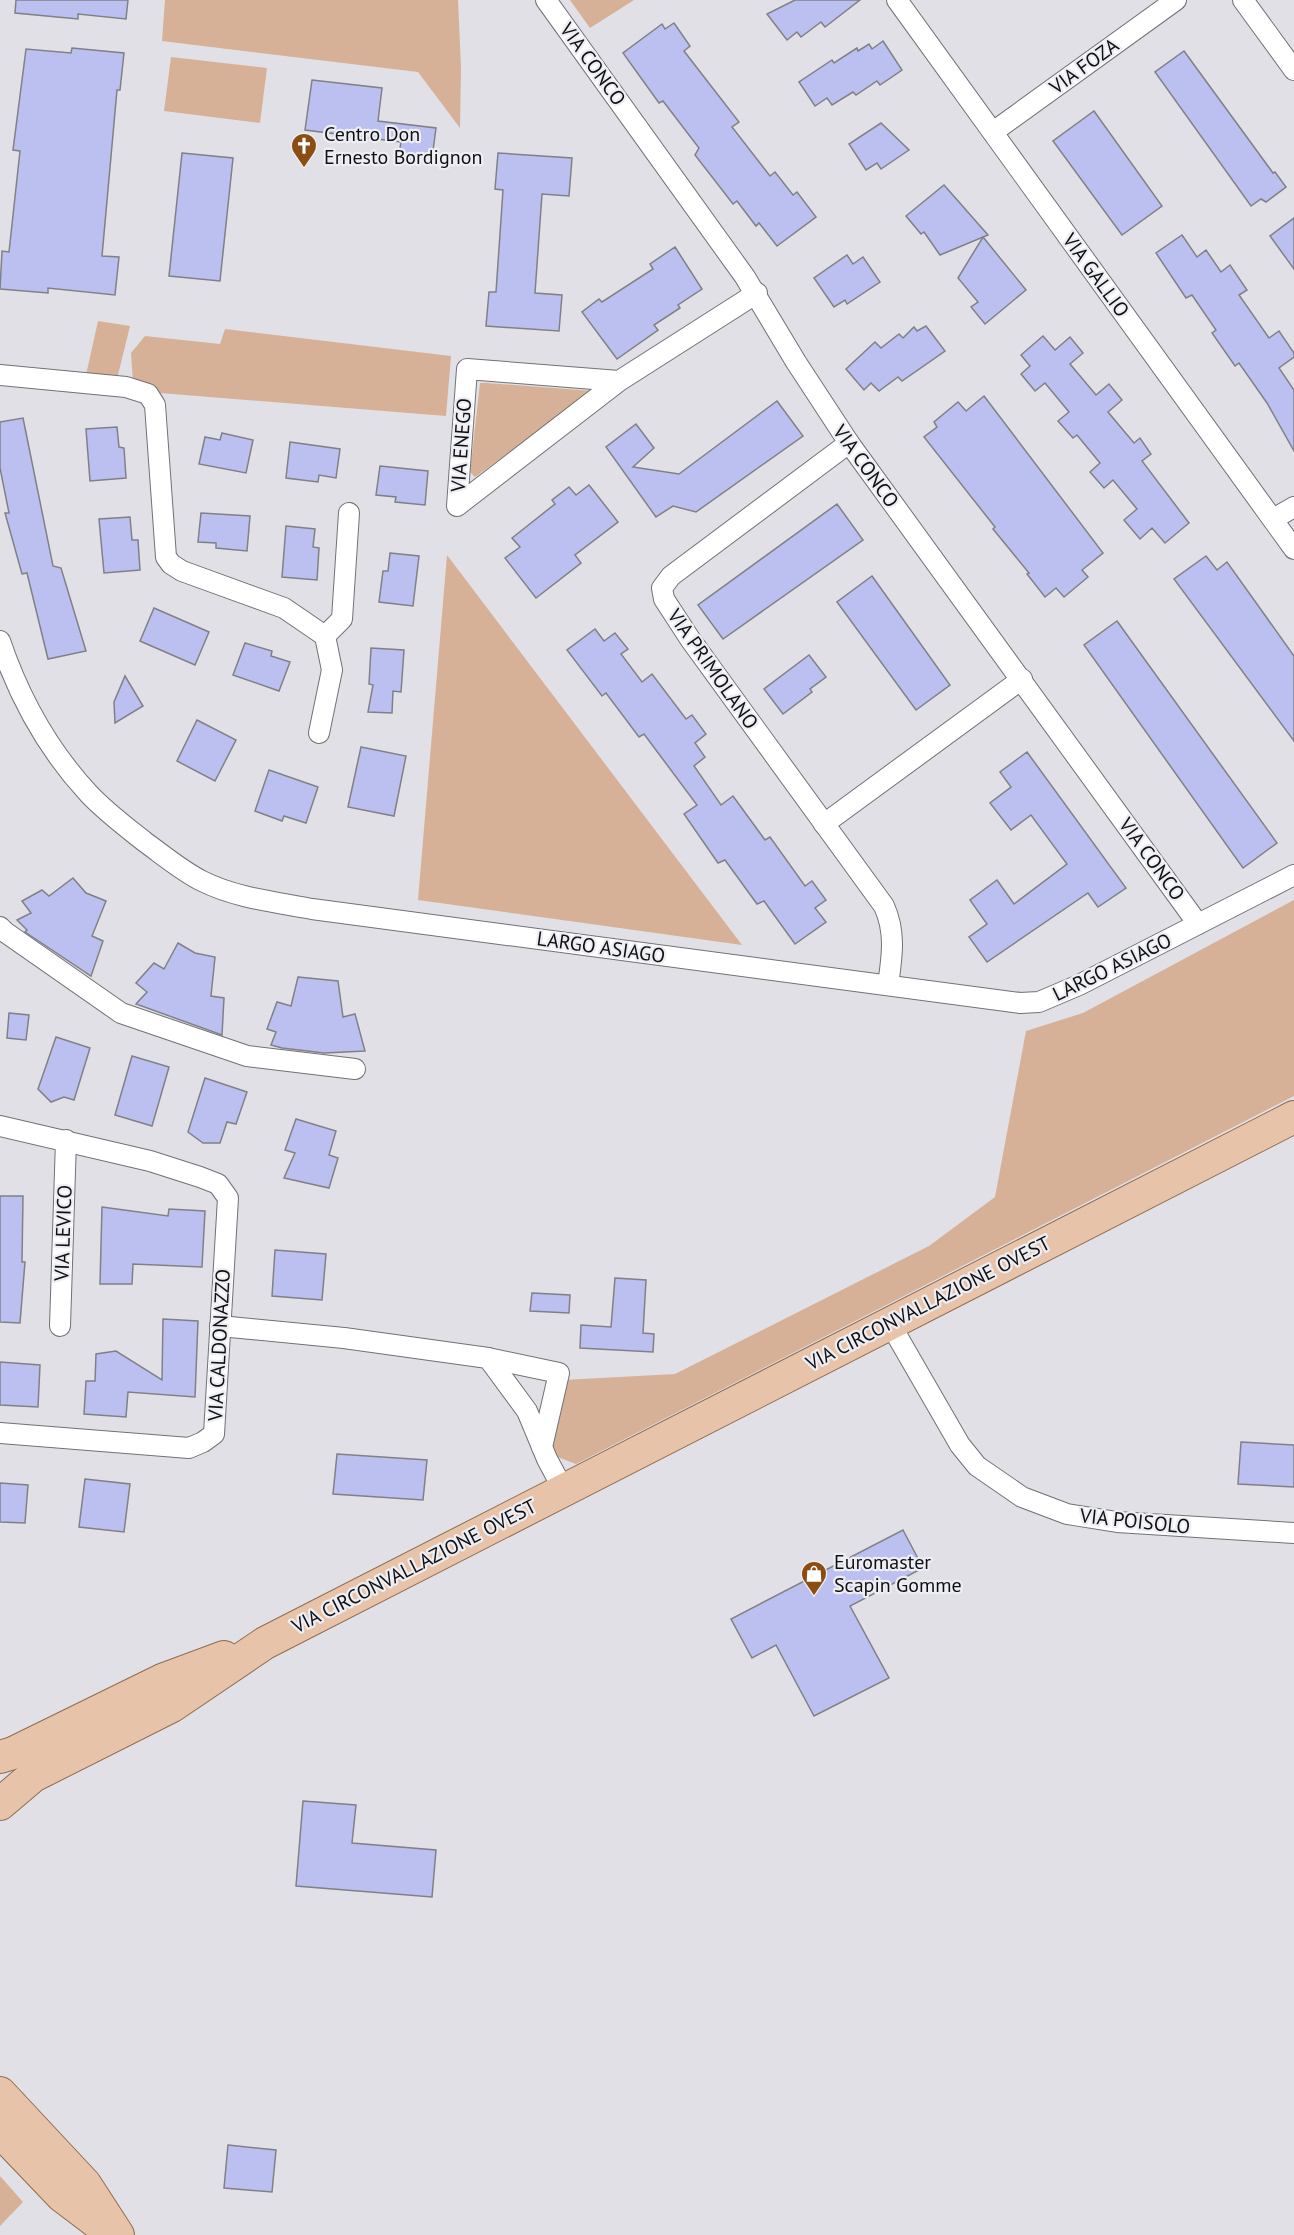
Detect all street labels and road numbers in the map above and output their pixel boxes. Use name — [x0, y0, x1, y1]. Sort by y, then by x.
street label: VIA CONCO — [554, 17, 632, 110]
street label: VIA FOZA — [1044, 32, 1124, 100]
street label: VIA GALLIO — [1056, 227, 1135, 322]
street label: VIA ENEGO — [445, 397, 477, 494]
street label: VIA CONCO — [827, 419, 905, 512]
street label: VIA PRIMOLANO — [661, 603, 764, 734]
street label: VIA CONCO — [1113, 812, 1191, 905]
street label: LARGO ASIAGO — [535, 925, 667, 969]
street label: LARGO ASIAGO — [1048, 927, 1176, 1007]
street label: VIA LEVICO — [48, 1184, 78, 1283]
street label: VIA CIRCONVALLAZIONE OVEST — [800, 1230, 1055, 1377]
street label: VIA CALDONAZZO — [202, 1268, 236, 1423]
street label: VIA CIRCONVALLAZIONE OVEST — [286, 1493, 541, 1640]
street label: VIA POISOLO — [1078, 1502, 1191, 1540]

